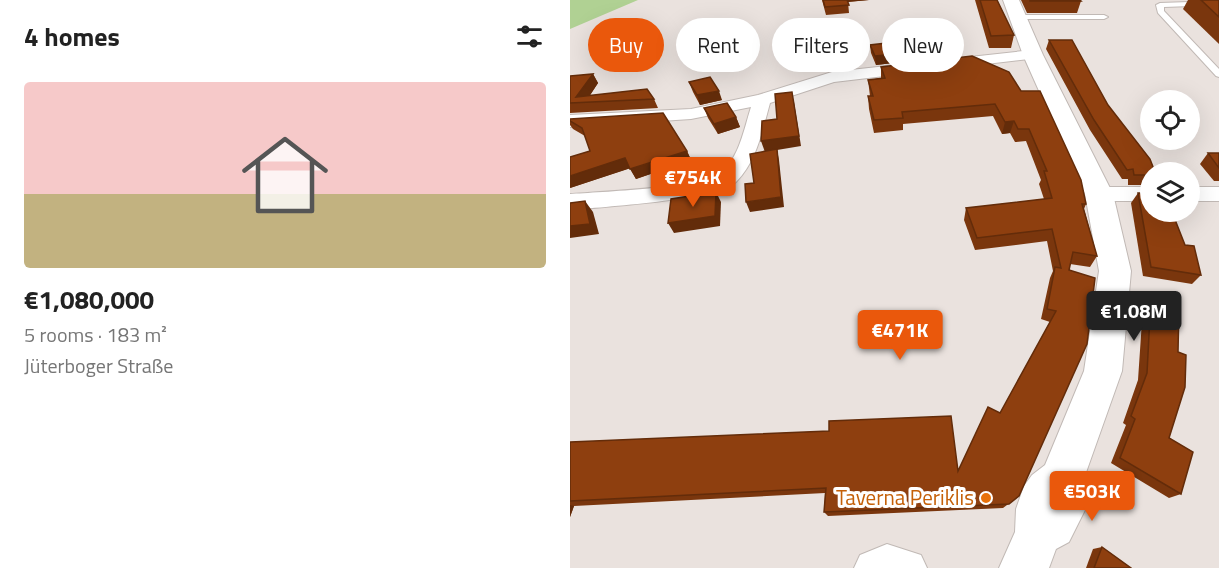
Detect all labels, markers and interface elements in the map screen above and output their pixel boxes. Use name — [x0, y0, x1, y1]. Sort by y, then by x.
text: 4 homes — [24, 17, 120, 56]
chip: Buy — [588, 18, 664, 72]
chip: Rent — [676, 18, 760, 72]
chip: Filters — [772, 18, 870, 72]
chip: New — [882, 18, 964, 72]
icon: filters — [513, 20, 546, 53]
map controls — [1140, 90, 1200, 222]
button: locate — [1140, 90, 1200, 150]
icon: home — [231, 121, 339, 229]
pin: €754K — [651, 157, 735, 208]
text: €754K — [665, 161, 721, 192]
button: layers — [1140, 162, 1200, 222]
text: €1,080,000 — [24, 280, 154, 319]
pin: €1.08M — [1085, 291, 1183, 342]
text: €1.08M — [1100, 295, 1168, 326]
pin: €471K — [858, 310, 942, 361]
text: €471K — [872, 314, 928, 345]
text: 5 rooms · 183 m² — [24, 319, 167, 350]
text: Jüterboger Straße — [24, 350, 173, 381]
pin: €503K — [1050, 471, 1134, 522]
text: €503K — [1064, 475, 1120, 506]
place label: Taverna Periklis — [836, 481, 974, 513]
marker: Taverna Periklis — [979, 491, 993, 505]

